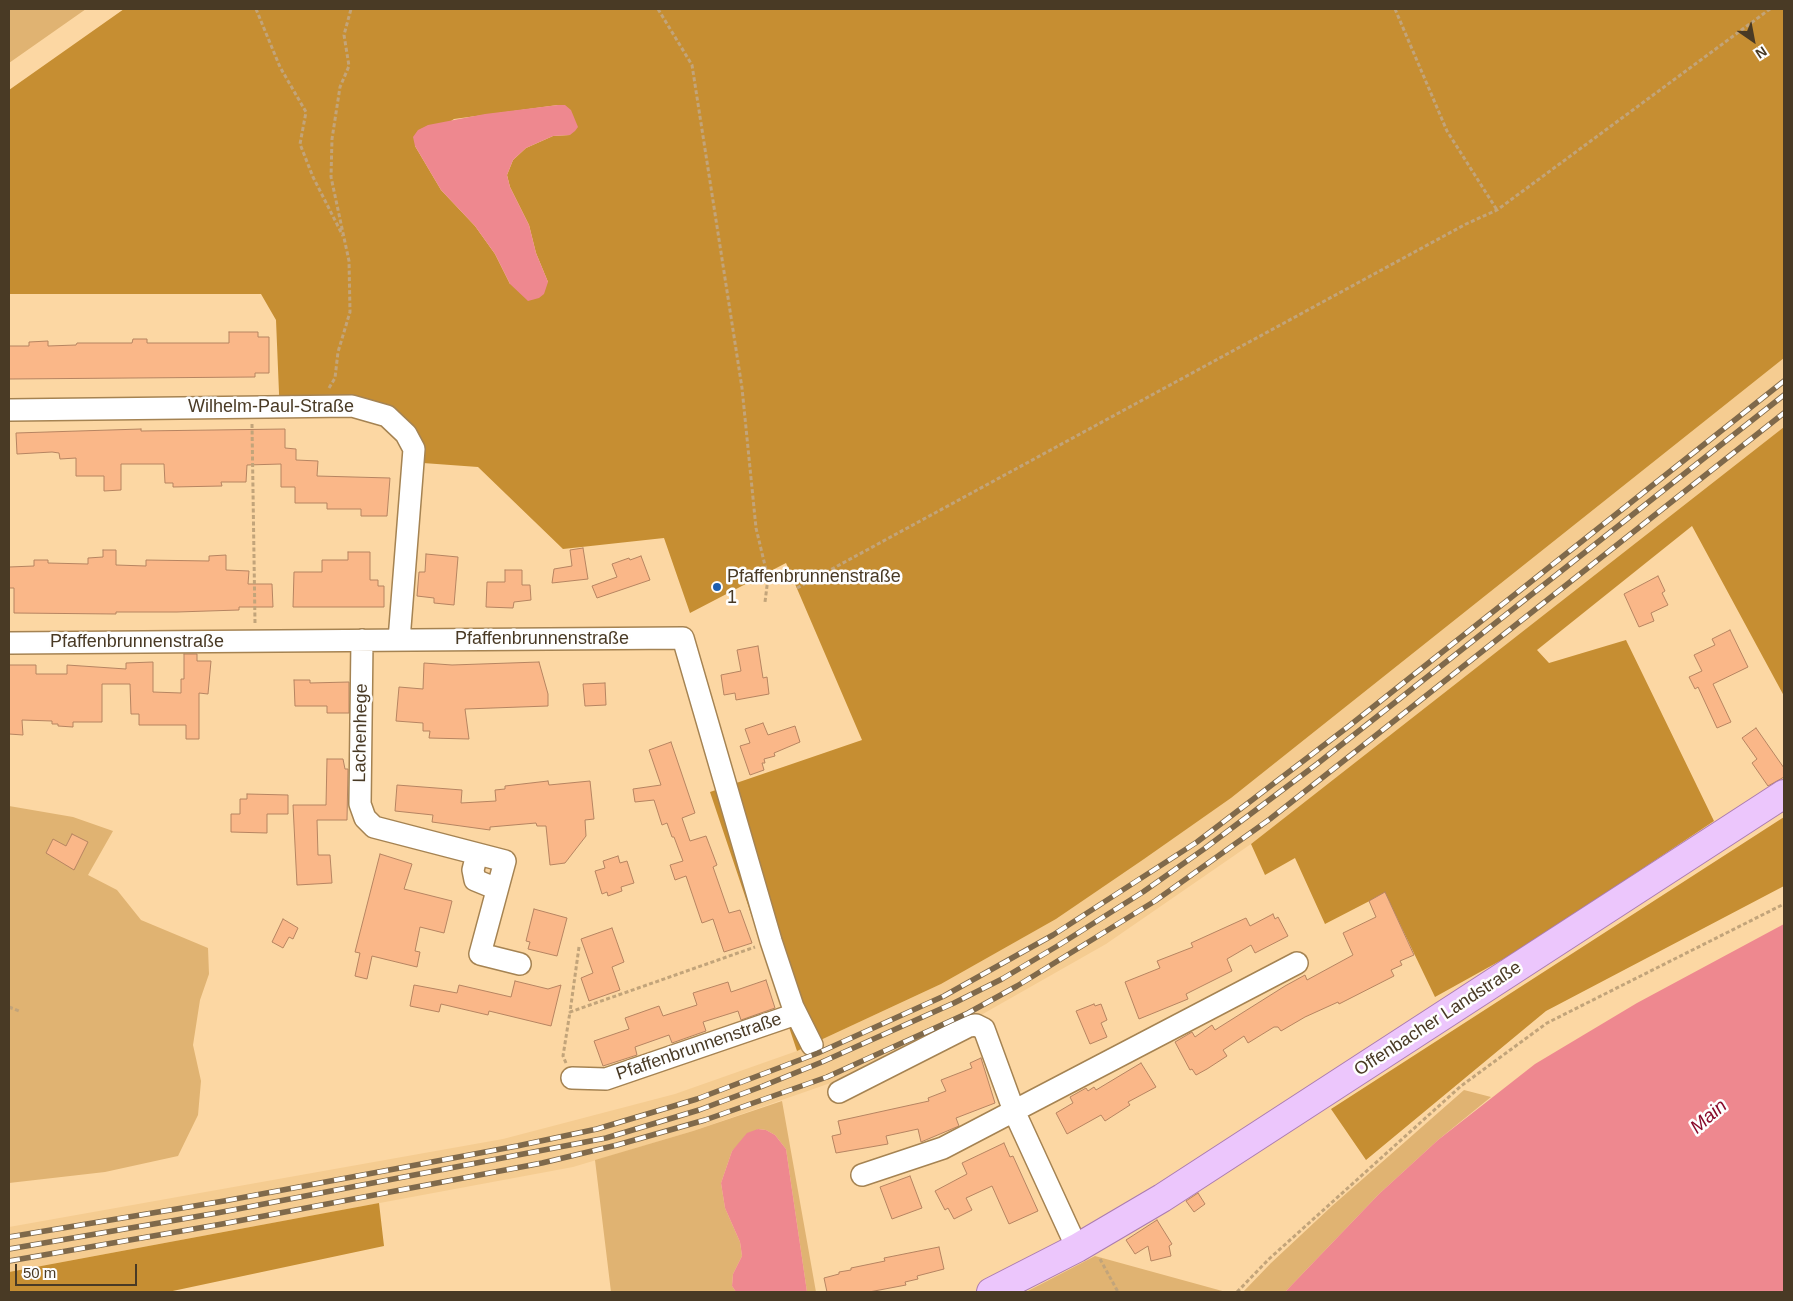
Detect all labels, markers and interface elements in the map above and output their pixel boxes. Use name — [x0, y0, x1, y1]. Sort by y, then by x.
north arrow — [1728, 15, 1778, 65]
text: N — [1753, 43, 1770, 62]
street label: Wilhelm-Paul-Straße — [188, 396, 354, 418]
place label: Pfaffenbrunnenstraße 1 — [727, 566, 901, 608]
marker: Pfaffenbrunnenstraße 1 — [711, 581, 723, 593]
street label: Pfaffenbrunnenstraße — [455, 628, 629, 650]
street label: Pfaffenbrunnenstraße — [50, 631, 224, 653]
street label: Lachenhege — [349, 683, 373, 783]
street label: Offenbacher Landstraße — [1350, 957, 1526, 1081]
street label: Pfaffenbrunnenstraße — [613, 1008, 785, 1086]
water label: Main — [1686, 1095, 1732, 1139]
scale bar — [18, 1254, 140, 1286]
text: 50 m — [23, 1264, 56, 1281]

